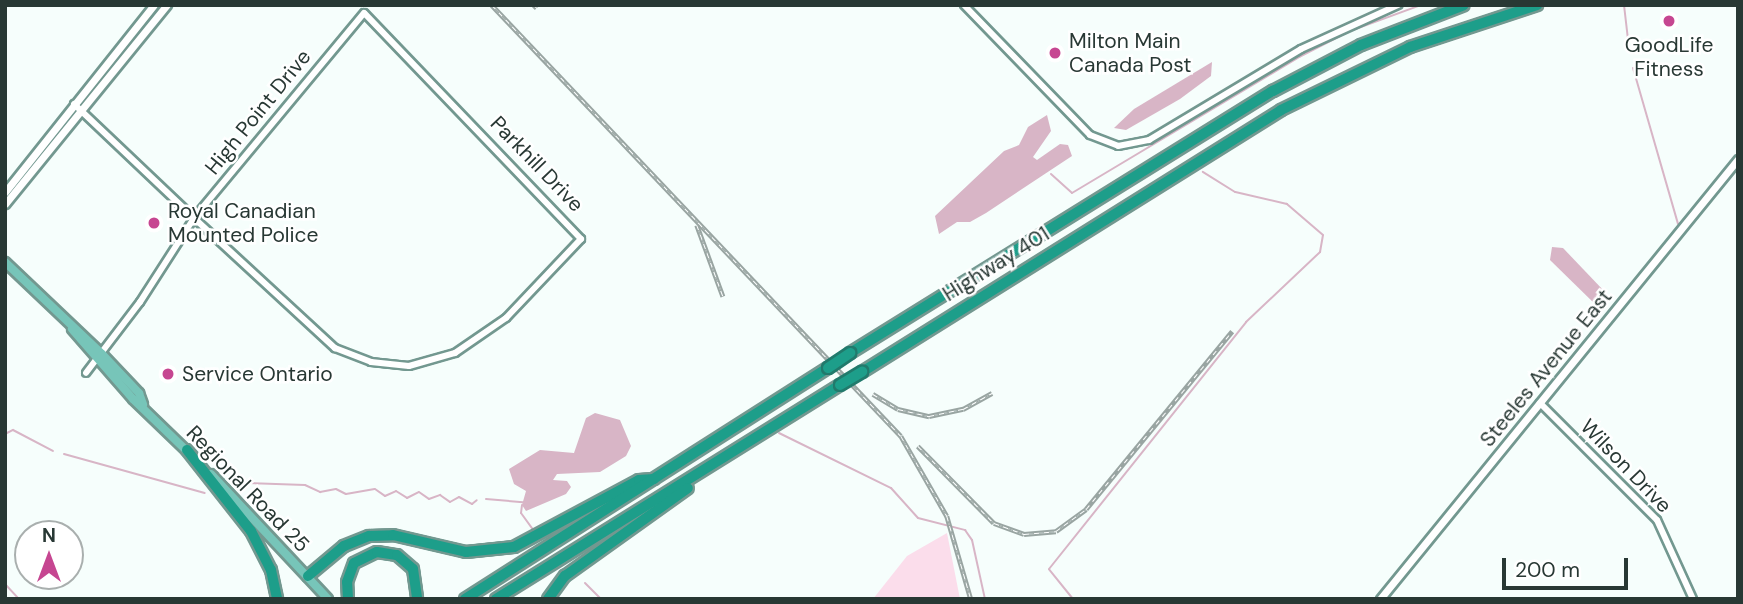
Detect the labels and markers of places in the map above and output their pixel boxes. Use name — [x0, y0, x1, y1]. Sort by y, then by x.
marker: GoodLife Fitness — [1661, 13, 1677, 29]
place label: Milton Main Canada Post — [1069, 28, 1191, 78]
place label: GoodLife Fitness — [1625, 32, 1713, 82]
marker: Milton Main Canada Post — [1047, 45, 1063, 61]
place label: Royal Canadian Mounted Police — [168, 198, 319, 248]
marker: Royal Canadian Mounted Police — [146, 215, 162, 231]
place label: Service Ontario — [182, 361, 333, 387]
marker: Service Ontario — [160, 366, 176, 382]

